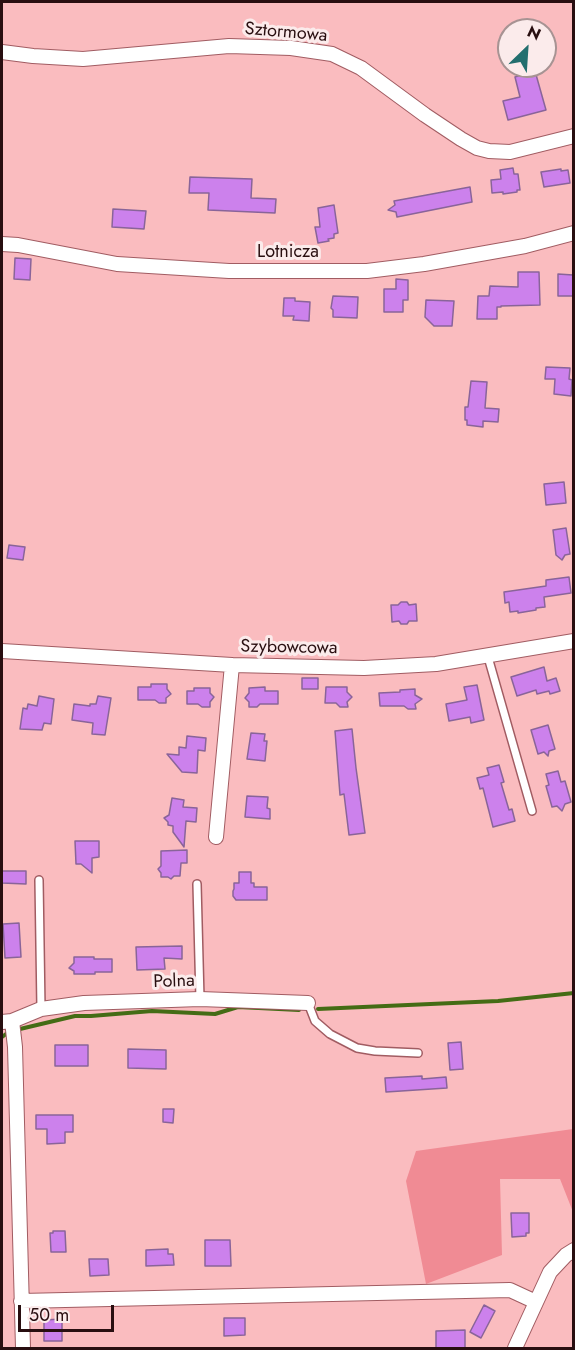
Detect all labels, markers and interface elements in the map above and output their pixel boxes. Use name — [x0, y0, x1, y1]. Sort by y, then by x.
north arrow — [497, 18, 557, 78]
street label: Sztormowa — [244, 19, 328, 47]
text: N — [523, 20, 545, 46]
street label: Lotnicza — [257, 242, 319, 264]
street label: Szybowcowa — [240, 636, 338, 660]
street label: Polna — [153, 970, 195, 994]
scale bar — [21, 1293, 117, 1331]
text: 50 m — [29, 1302, 69, 1328]

